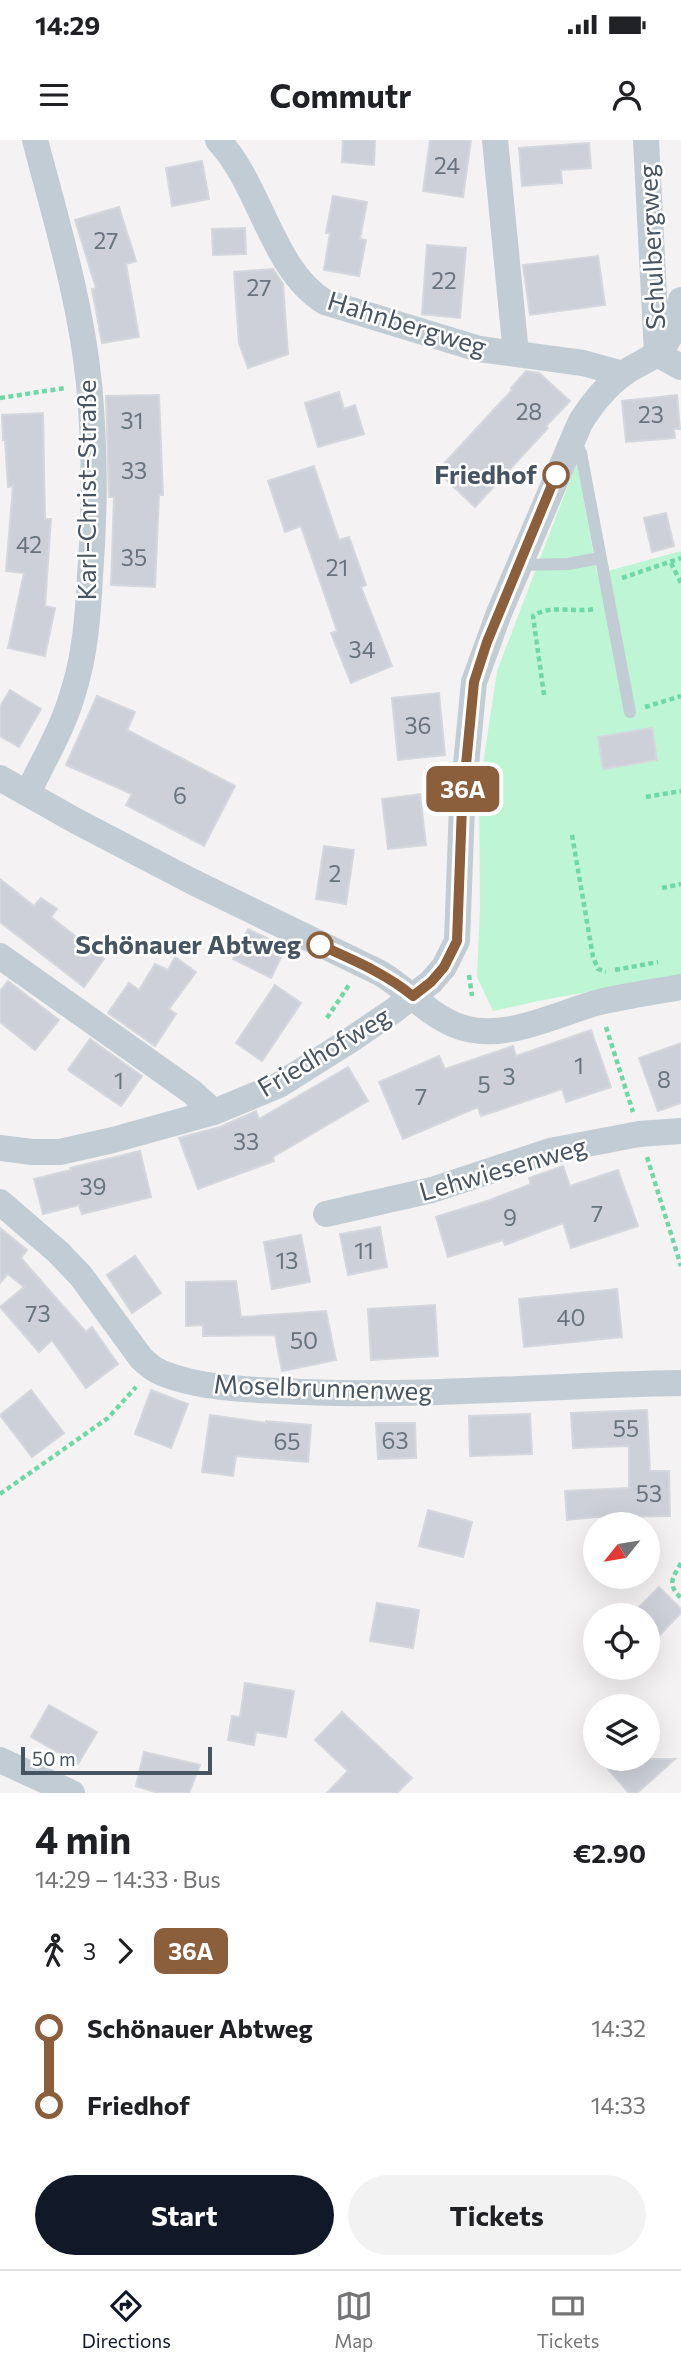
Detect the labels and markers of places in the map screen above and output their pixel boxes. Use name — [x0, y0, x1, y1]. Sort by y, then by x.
place label: Friedhof — [434, 458, 537, 489]
marker: Friedhof — [543, 462, 569, 488]
place label: Schönauer Abtweg — [75, 928, 301, 959]
marker: Schönauer Abtweg — [307, 932, 333, 958]

